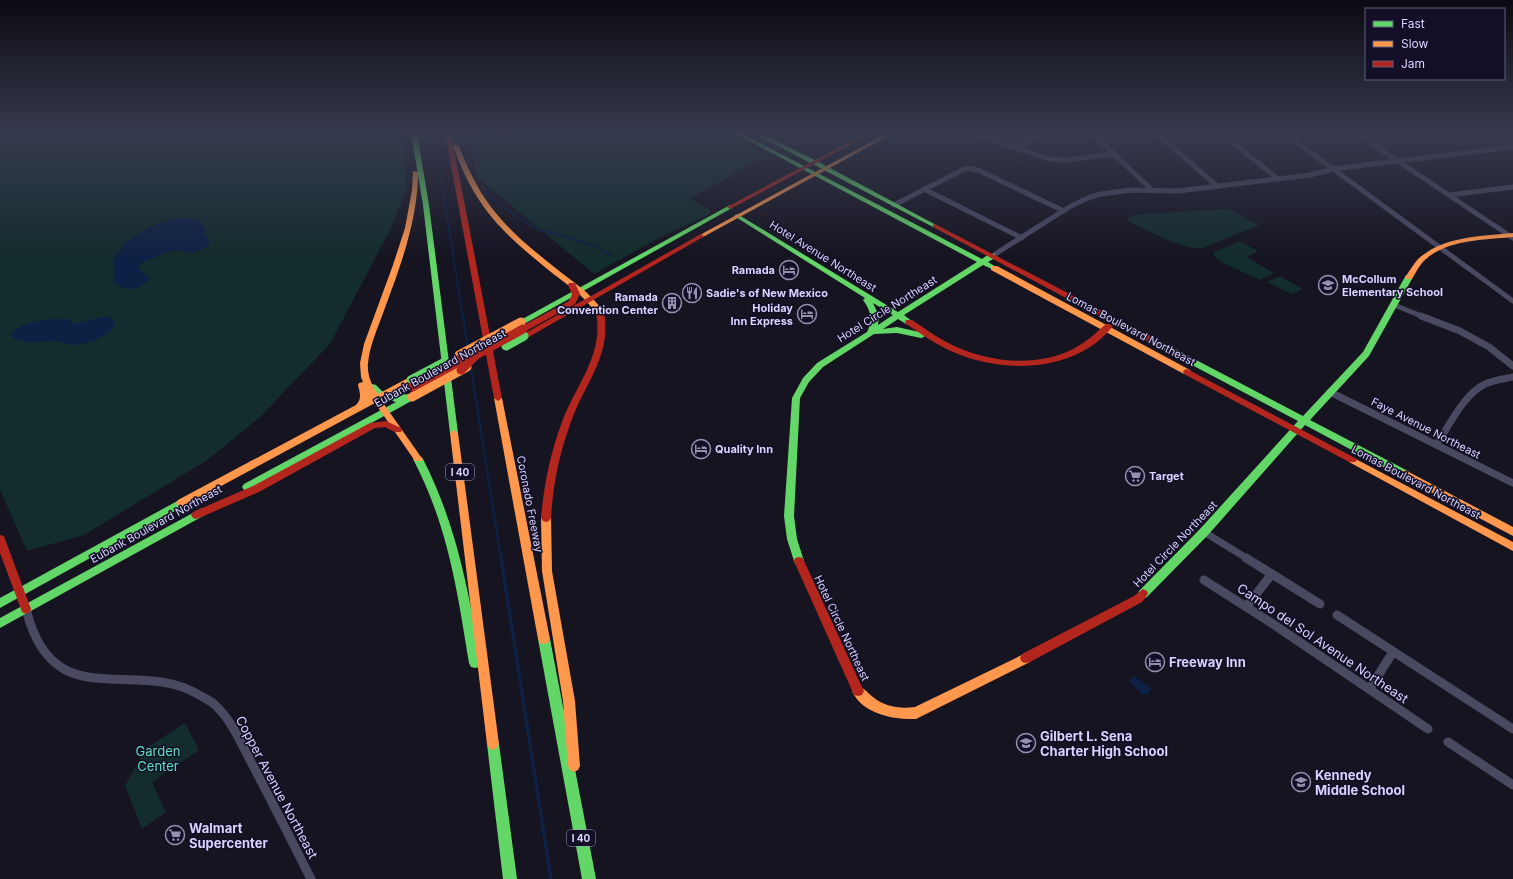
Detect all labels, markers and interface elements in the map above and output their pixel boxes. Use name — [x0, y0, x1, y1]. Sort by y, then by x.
legend — [1365, 8, 1505, 80]
text: Fast — [1401, 16, 1425, 31]
text: Slow — [1401, 36, 1429, 51]
text: Jam — [1401, 56, 1425, 71]
street label: Hotel Avenue Northeast — [767, 217, 879, 295]
hotel icon: Ramada — [778, 259, 800, 281]
place label: Ramada — [732, 263, 775, 277]
street label: Hotel Circle Northeast — [835, 272, 940, 345]
place label: McCollum Elementary School — [1342, 272, 1443, 299]
school or university icon: McCollum Elementary School — [1317, 274, 1339, 296]
restaurant icon: Sadie's of New Mexico — [681, 282, 703, 304]
place label: Sadie's of New Mexico — [706, 286, 828, 300]
street label: Lomas Boulevard Northeast — [1064, 289, 1198, 369]
place label: Ramada Convention Center — [557, 290, 659, 317]
building icon: Ramada Convention Center — [661, 292, 683, 314]
place label: Holiday Inn Express — [731, 301, 793, 328]
hotel icon: Holiday Inn Express — [796, 303, 818, 325]
street label: Eubank Boulevard Northeast — [372, 326, 509, 410]
street label: Faye Avenue Northeast — [1369, 394, 1483, 462]
hotel icon: Quality Inn — [690, 438, 712, 460]
place label: Quality Inn — [715, 442, 773, 456]
street label: Lomas Boulevard Northeast — [1349, 442, 1483, 522]
street label: Coronado Freeway — [514, 454, 546, 554]
road number: I 40 — [446, 464, 474, 480]
supermarket icon: Target — [1124, 465, 1146, 487]
place label: Target — [1149, 469, 1184, 483]
street label: Eubank Boulevard Northeast — [88, 482, 225, 566]
street label: Hotel Circle Northeast — [1130, 498, 1220, 590]
street label: Hotel Circle Northeast — [811, 573, 873, 683]
street label: Campo del Sol Avenue Northeast — [1234, 580, 1412, 706]
hotel icon: Freeway Inn — [1144, 651, 1166, 673]
place label: Freeway Inn — [1169, 654, 1246, 670]
street label: Copper Avenue Northeast — [233, 713, 321, 861]
place label: Gilbert L. Sena Charter High School — [1040, 728, 1168, 759]
school or university icon: Gilbert L. Sena Charter High School — [1015, 732, 1037, 754]
park label: Garden Center — [136, 743, 180, 774]
place label: Kennedy Middle School — [1315, 767, 1405, 798]
school or university icon: Kennedy Middle School — [1290, 771, 1312, 793]
place label: Walmart Supercenter — [189, 820, 268, 851]
supermarket icon: Walmart Supercenter — [164, 824, 186, 846]
road number: I 40 — [567, 830, 595, 846]

